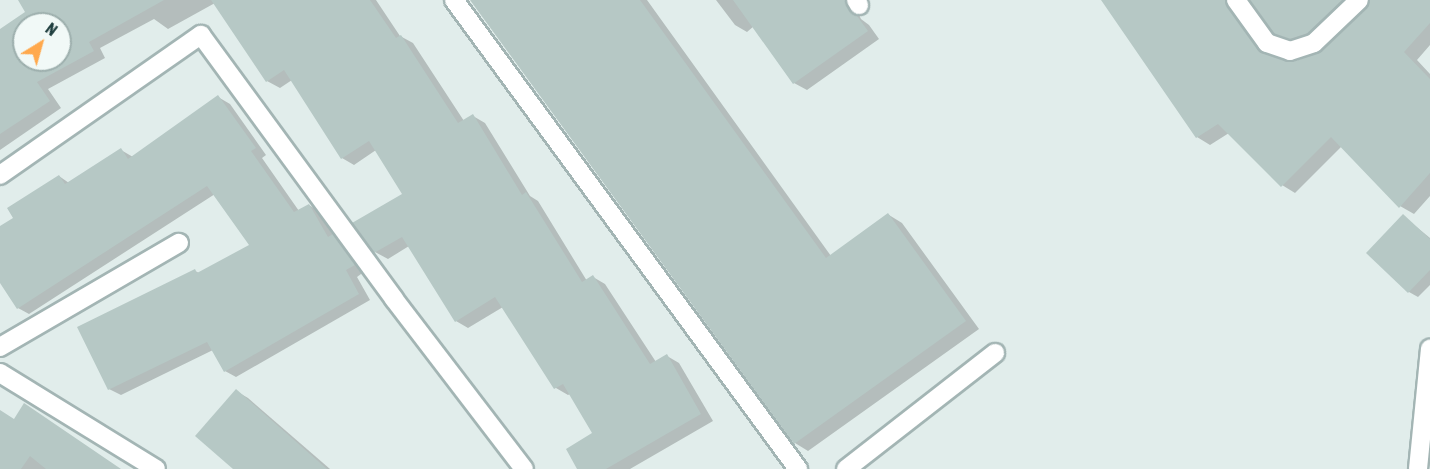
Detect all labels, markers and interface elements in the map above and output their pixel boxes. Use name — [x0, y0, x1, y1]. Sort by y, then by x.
north arrow — [12, 12, 72, 72]
text: N — [42, 19, 61, 39]

